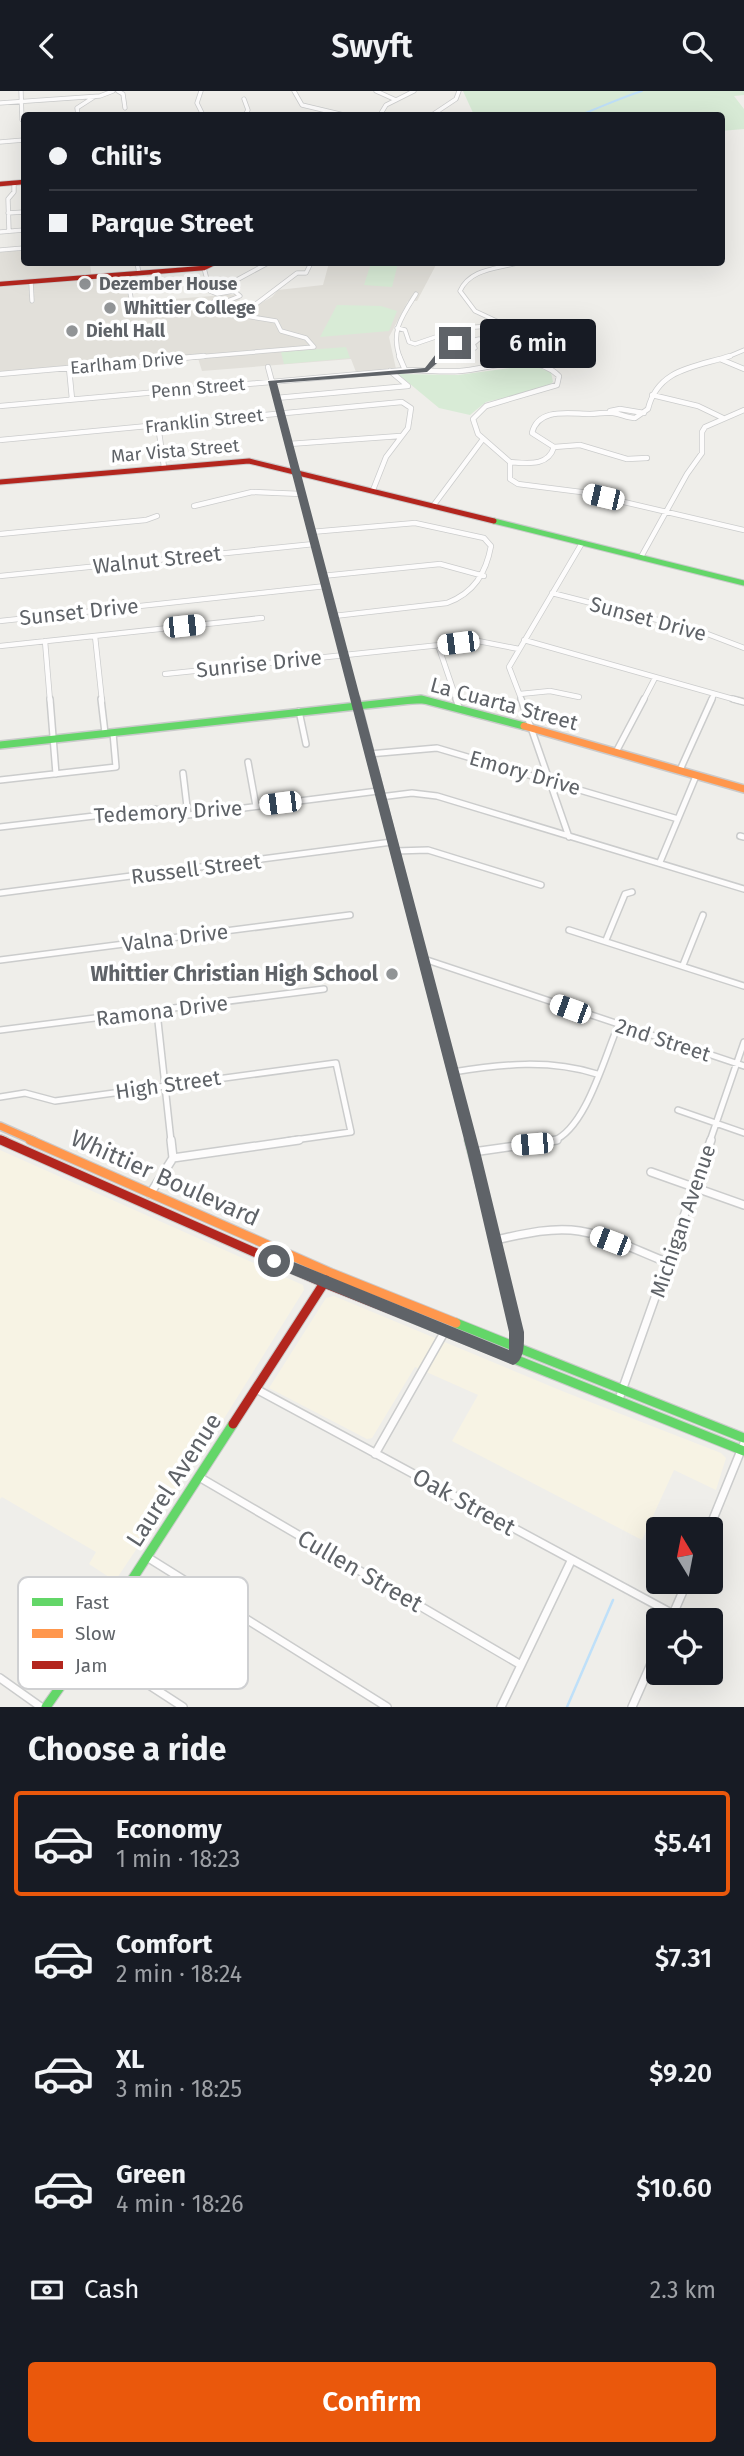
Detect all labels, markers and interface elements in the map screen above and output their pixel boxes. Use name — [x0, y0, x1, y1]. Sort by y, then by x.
icon: back — [28, 27, 66, 65]
text: Swyft — [331, 27, 413, 65]
icon: search — [678, 27, 716, 65]
text: Chili's — [91, 141, 162, 172]
text: Parque Street — [91, 208, 253, 239]
place label: Dezember House — [99, 273, 237, 295]
marker: Dezember House — [77, 276, 93, 292]
place label: Whittier College — [124, 297, 256, 319]
marker: Whittier College — [102, 300, 118, 316]
callout: 6 min — [480, 319, 595, 367]
place label: Diehl Hall — [86, 320, 166, 342]
marker: Diehl Hall — [64, 323, 80, 339]
route end — [439, 327, 471, 359]
text: 6 min — [509, 329, 567, 357]
street label: Earlham Drive — [69, 347, 185, 379]
street label: Penn Street — [150, 373, 246, 403]
street label: Franklin Street — [144, 404, 265, 438]
street label: Mar Vista Street — [110, 434, 241, 468]
car — [581, 482, 626, 512]
street label: Walnut Street — [92, 540, 223, 580]
street label: Sunset Drive — [587, 591, 709, 647]
street label: Sunset Drive — [18, 593, 140, 631]
car — [163, 613, 206, 639]
car — [436, 630, 481, 656]
street label: Sunrise Drive — [195, 644, 323, 684]
street label: La Cuarta Street — [427, 672, 581, 736]
street label: Emory Drive — [466, 745, 584, 801]
car — [258, 790, 303, 816]
street label: Tedemory Drive — [93, 795, 243, 829]
street label: Russell Street — [130, 848, 263, 890]
street label: Valna Drive — [120, 919, 230, 957]
place label: Whittier Christian High School — [90, 961, 379, 987]
marker: Whittier Christian High School — [384, 966, 400, 982]
street label: Ramona Drive — [95, 990, 229, 1032]
car — [547, 992, 594, 1026]
street label: 2nd Street — [612, 1013, 714, 1068]
street label: High Street — [114, 1065, 223, 1105]
street label: Whittier Boulevard — [66, 1124, 264, 1232]
car — [511, 1132, 554, 1156]
street label: Michigan Avenue — [645, 1141, 721, 1301]
car — [587, 1224, 634, 1258]
route start — [258, 1245, 290, 1277]
street label: Laurel Avenue — [120, 1408, 228, 1552]
street label: Oak Street — [408, 1462, 521, 1542]
north arrow — [646, 1517, 723, 1594]
map controls — [646, 1517, 723, 1685]
street label: Cullen Street — [293, 1524, 428, 1618]
legend — [18, 1577, 248, 1689]
text: Fast — [75, 1591, 109, 1614]
button: locate — [646, 1608, 723, 1685]
text: Slow — [75, 1622, 116, 1645]
text: Jam — [75, 1654, 107, 1677]
text: Choose a ride — [28, 1730, 226, 1768]
icon: car — [32, 1812, 95, 1875]
text: Economy — [116, 1814, 222, 1845]
text: $5.41 — [654, 1828, 712, 1859]
text: 1 min · 18:23 — [116, 1845, 240, 1873]
icon: car — [32, 1927, 95, 1990]
text: Comfort — [116, 1929, 212, 1960]
text: $7.31 — [655, 1943, 712, 1974]
text: 2 min · 18:24 — [116, 1960, 242, 1988]
icon: car — [32, 2042, 95, 2105]
text: XL — [116, 2044, 144, 2075]
text: $9.20 — [649, 2058, 712, 2089]
text: 3 min · 18:25 — [116, 2075, 242, 2103]
icon: car — [32, 2157, 95, 2220]
text: Green — [116, 2159, 186, 2190]
text: $10.60 — [636, 2173, 712, 2204]
text: 4 min · 18:26 — [116, 2190, 244, 2218]
icon: cash — [28, 2271, 66, 2309]
text: Cash — [84, 2274, 140, 2305]
text: 2.3 km — [650, 2276, 716, 2304]
button: Confirm — [28, 2362, 716, 2442]

